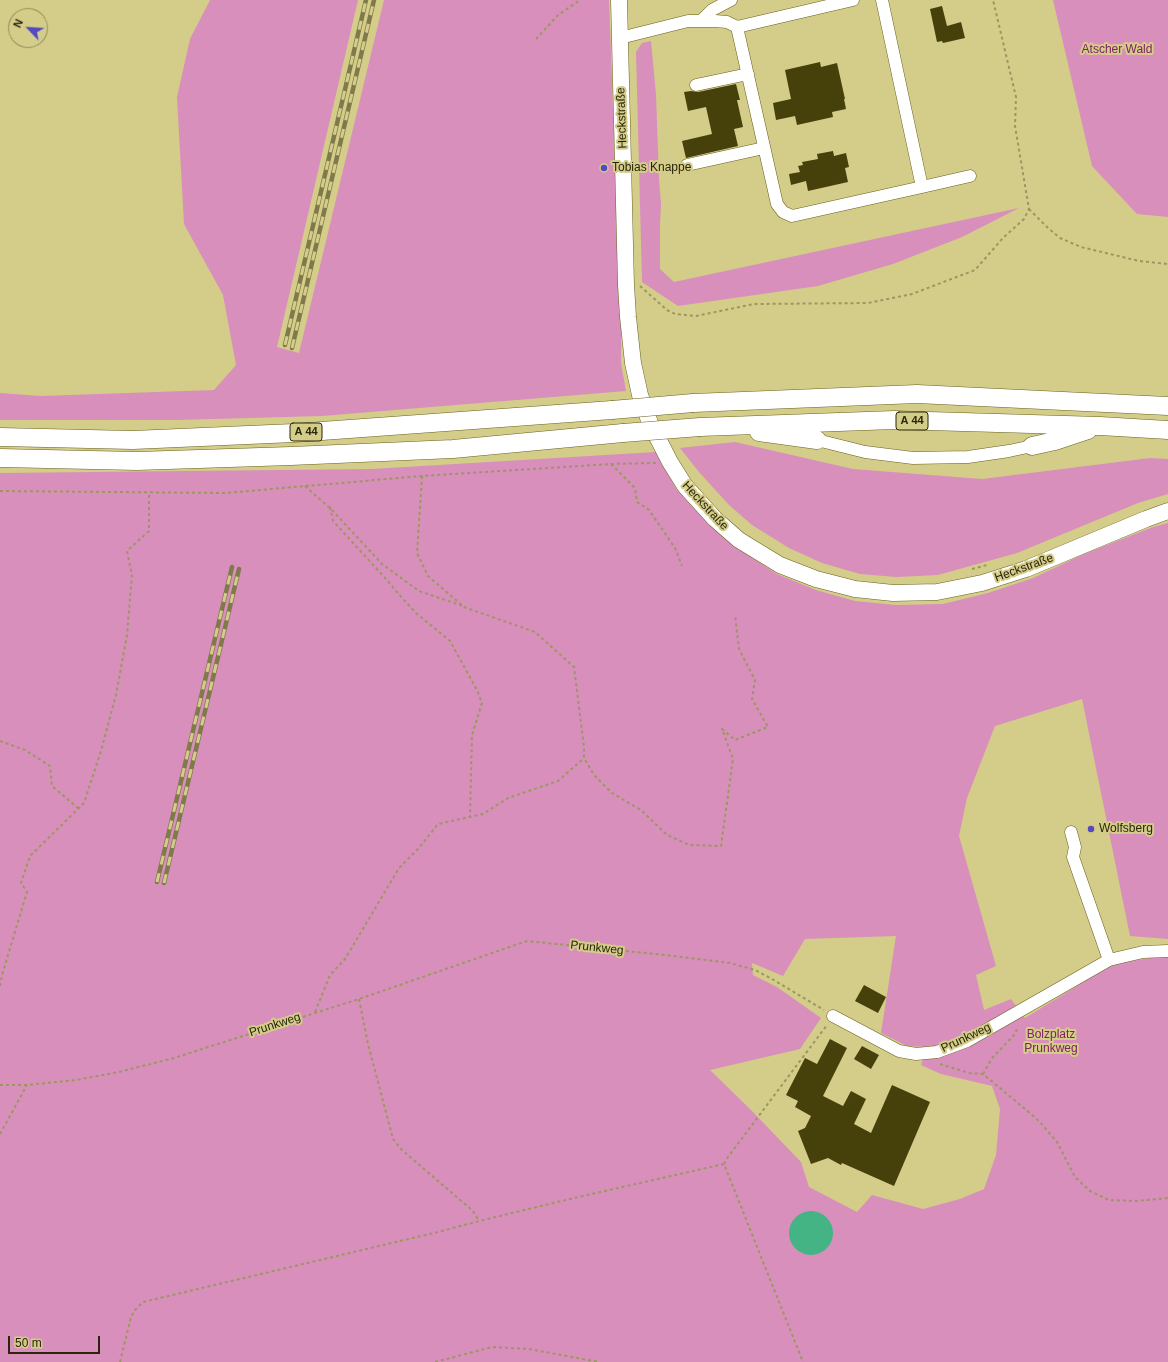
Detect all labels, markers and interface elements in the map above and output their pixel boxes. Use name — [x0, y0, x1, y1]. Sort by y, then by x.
north arrow — [8, 8, 48, 48]
text: N — [11, 17, 25, 29]
park label: Atscher Wald — [1082, 43, 1152, 57]
street label: Heckstraße — [614, 87, 630, 149]
place label: Tobias Knappe — [612, 161, 691, 175]
marker: Tobias Knappe — [599, 163, 609, 173]
road number: A 44 — [896, 412, 928, 430]
road number: A 44 — [290, 423, 322, 441]
street label: Heckstraße — [679, 479, 731, 533]
street label: Heckstraße — [993, 551, 1055, 585]
place label: Wolfsberg — [1099, 822, 1153, 836]
marker: Wolfsberg — [1086, 824, 1096, 834]
street label: Prunkweg — [570, 938, 624, 958]
street label: Prunkweg — [247, 1010, 303, 1040]
street label: Prunkweg — [939, 1020, 993, 1056]
park label: Bolzplatz Prunkweg — [1024, 1028, 1078, 1056]
scale bar — [10, 1328, 102, 1354]
text: 50 m — [15, 1336, 42, 1350]

